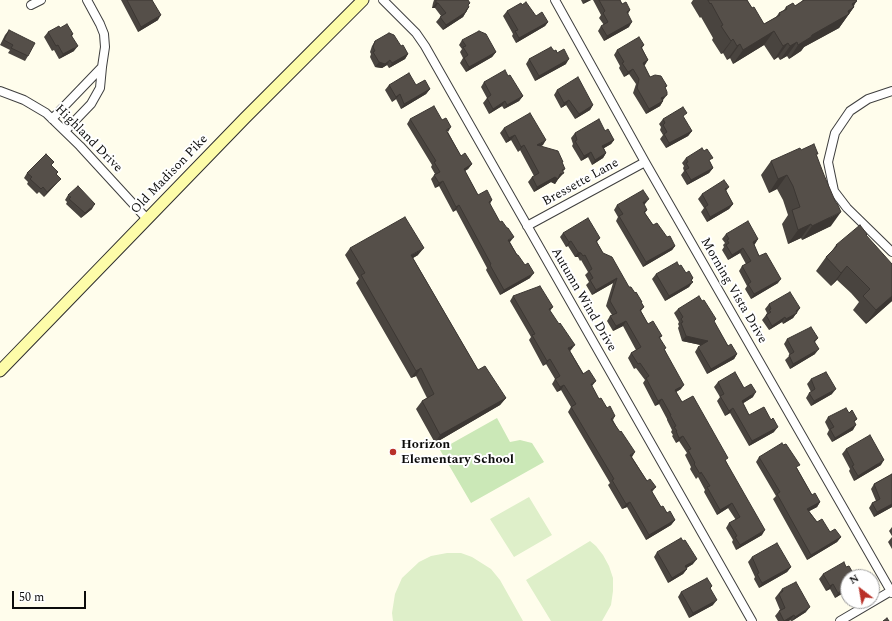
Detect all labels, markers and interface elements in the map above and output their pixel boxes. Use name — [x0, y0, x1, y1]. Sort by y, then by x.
street label: Highland Drive — [51, 102, 125, 176]
street label: Old Madison Pike — [128, 132, 212, 218]
street label: Bressette Lane — [540, 156, 622, 210]
street label: Morning Vista Drive — [696, 235, 770, 347]
street label: Autumn Wind Drive — [547, 245, 619, 355]
place label: Horizon Elementary School — [401, 437, 514, 468]
marker: Horizon Elementary School — [388, 447, 398, 457]
north arrow — [840, 569, 880, 609]
text: N — [846, 570, 862, 589]
scale bar — [14, 583, 88, 609]
text: 50 m — [19, 588, 44, 607]

